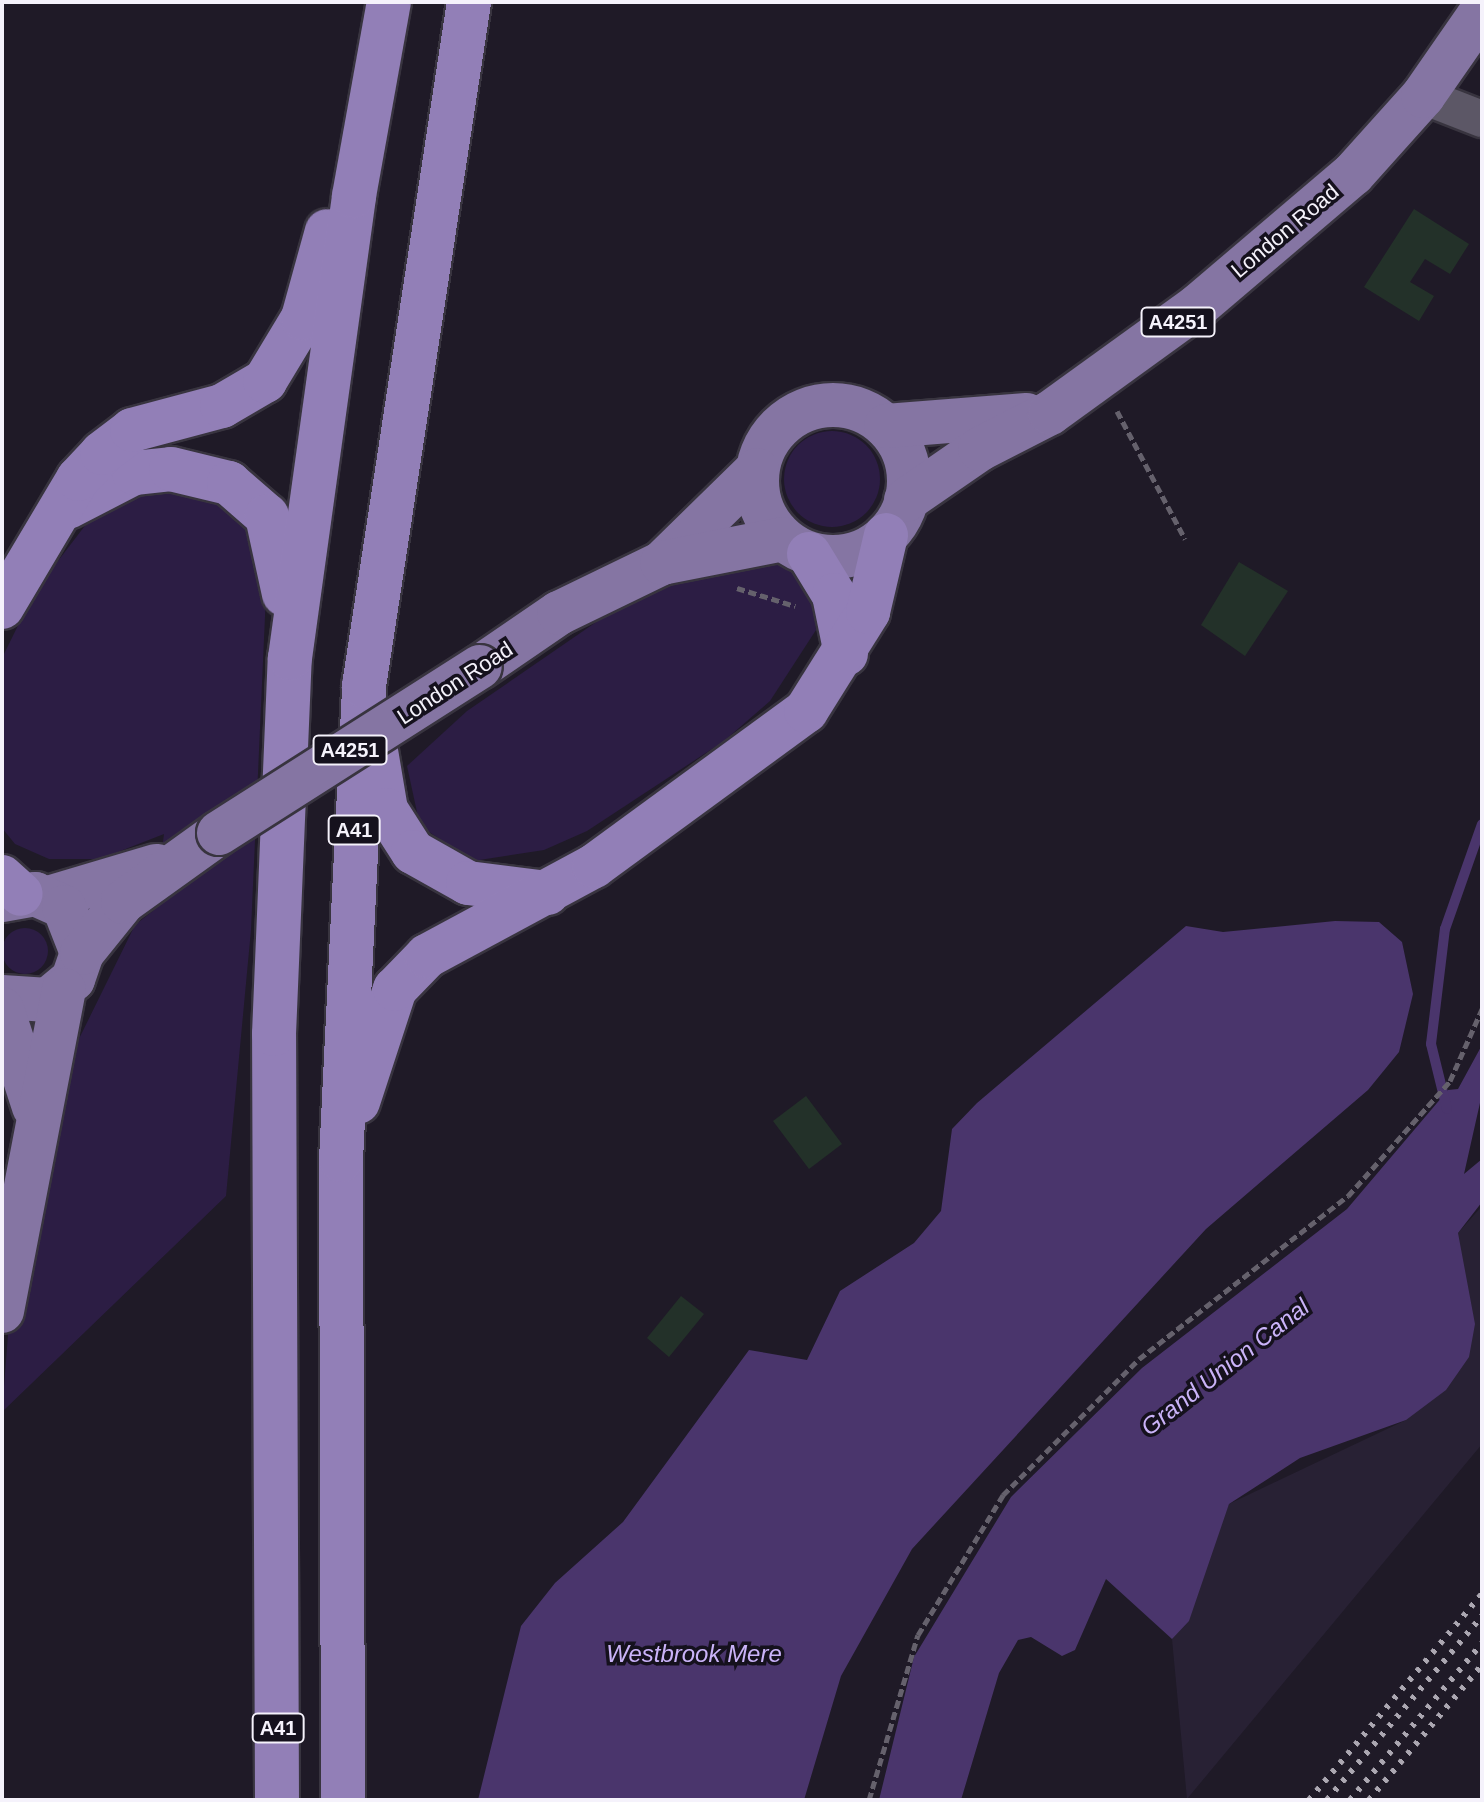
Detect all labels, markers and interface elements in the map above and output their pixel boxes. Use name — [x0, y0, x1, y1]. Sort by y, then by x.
street label: London Road — [1226, 178, 1344, 284]
road number: A4251 — [1140, 306, 1216, 338]
street label: London Road — [392, 636, 518, 730]
road number: A4251 — [312, 734, 388, 766]
road number: A41 — [326, 814, 382, 846]
water label: Grand Union Canal — [1135, 1292, 1315, 1442]
water label: Westbrook Mere — [606, 1640, 782, 1668]
road number: A41 — [250, 1712, 306, 1744]

